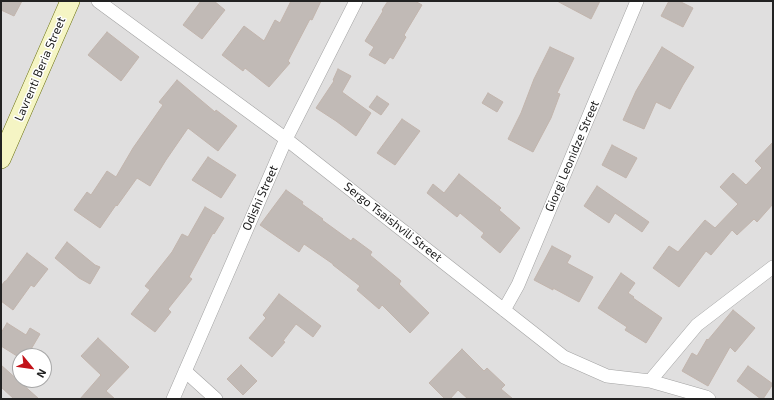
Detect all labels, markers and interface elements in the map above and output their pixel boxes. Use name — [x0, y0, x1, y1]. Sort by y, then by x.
street label: Lavrenti Beria Street — [12, 15, 68, 123]
street label: Giorgi Leonidze Street — [542, 98, 602, 214]
street label: Odishi Street — [239, 163, 281, 233]
street label: Sergo Tsaishvili Street — [341, 179, 445, 265]
north arrow — [12, 348, 52, 388]
text: N — [34, 367, 50, 380]

